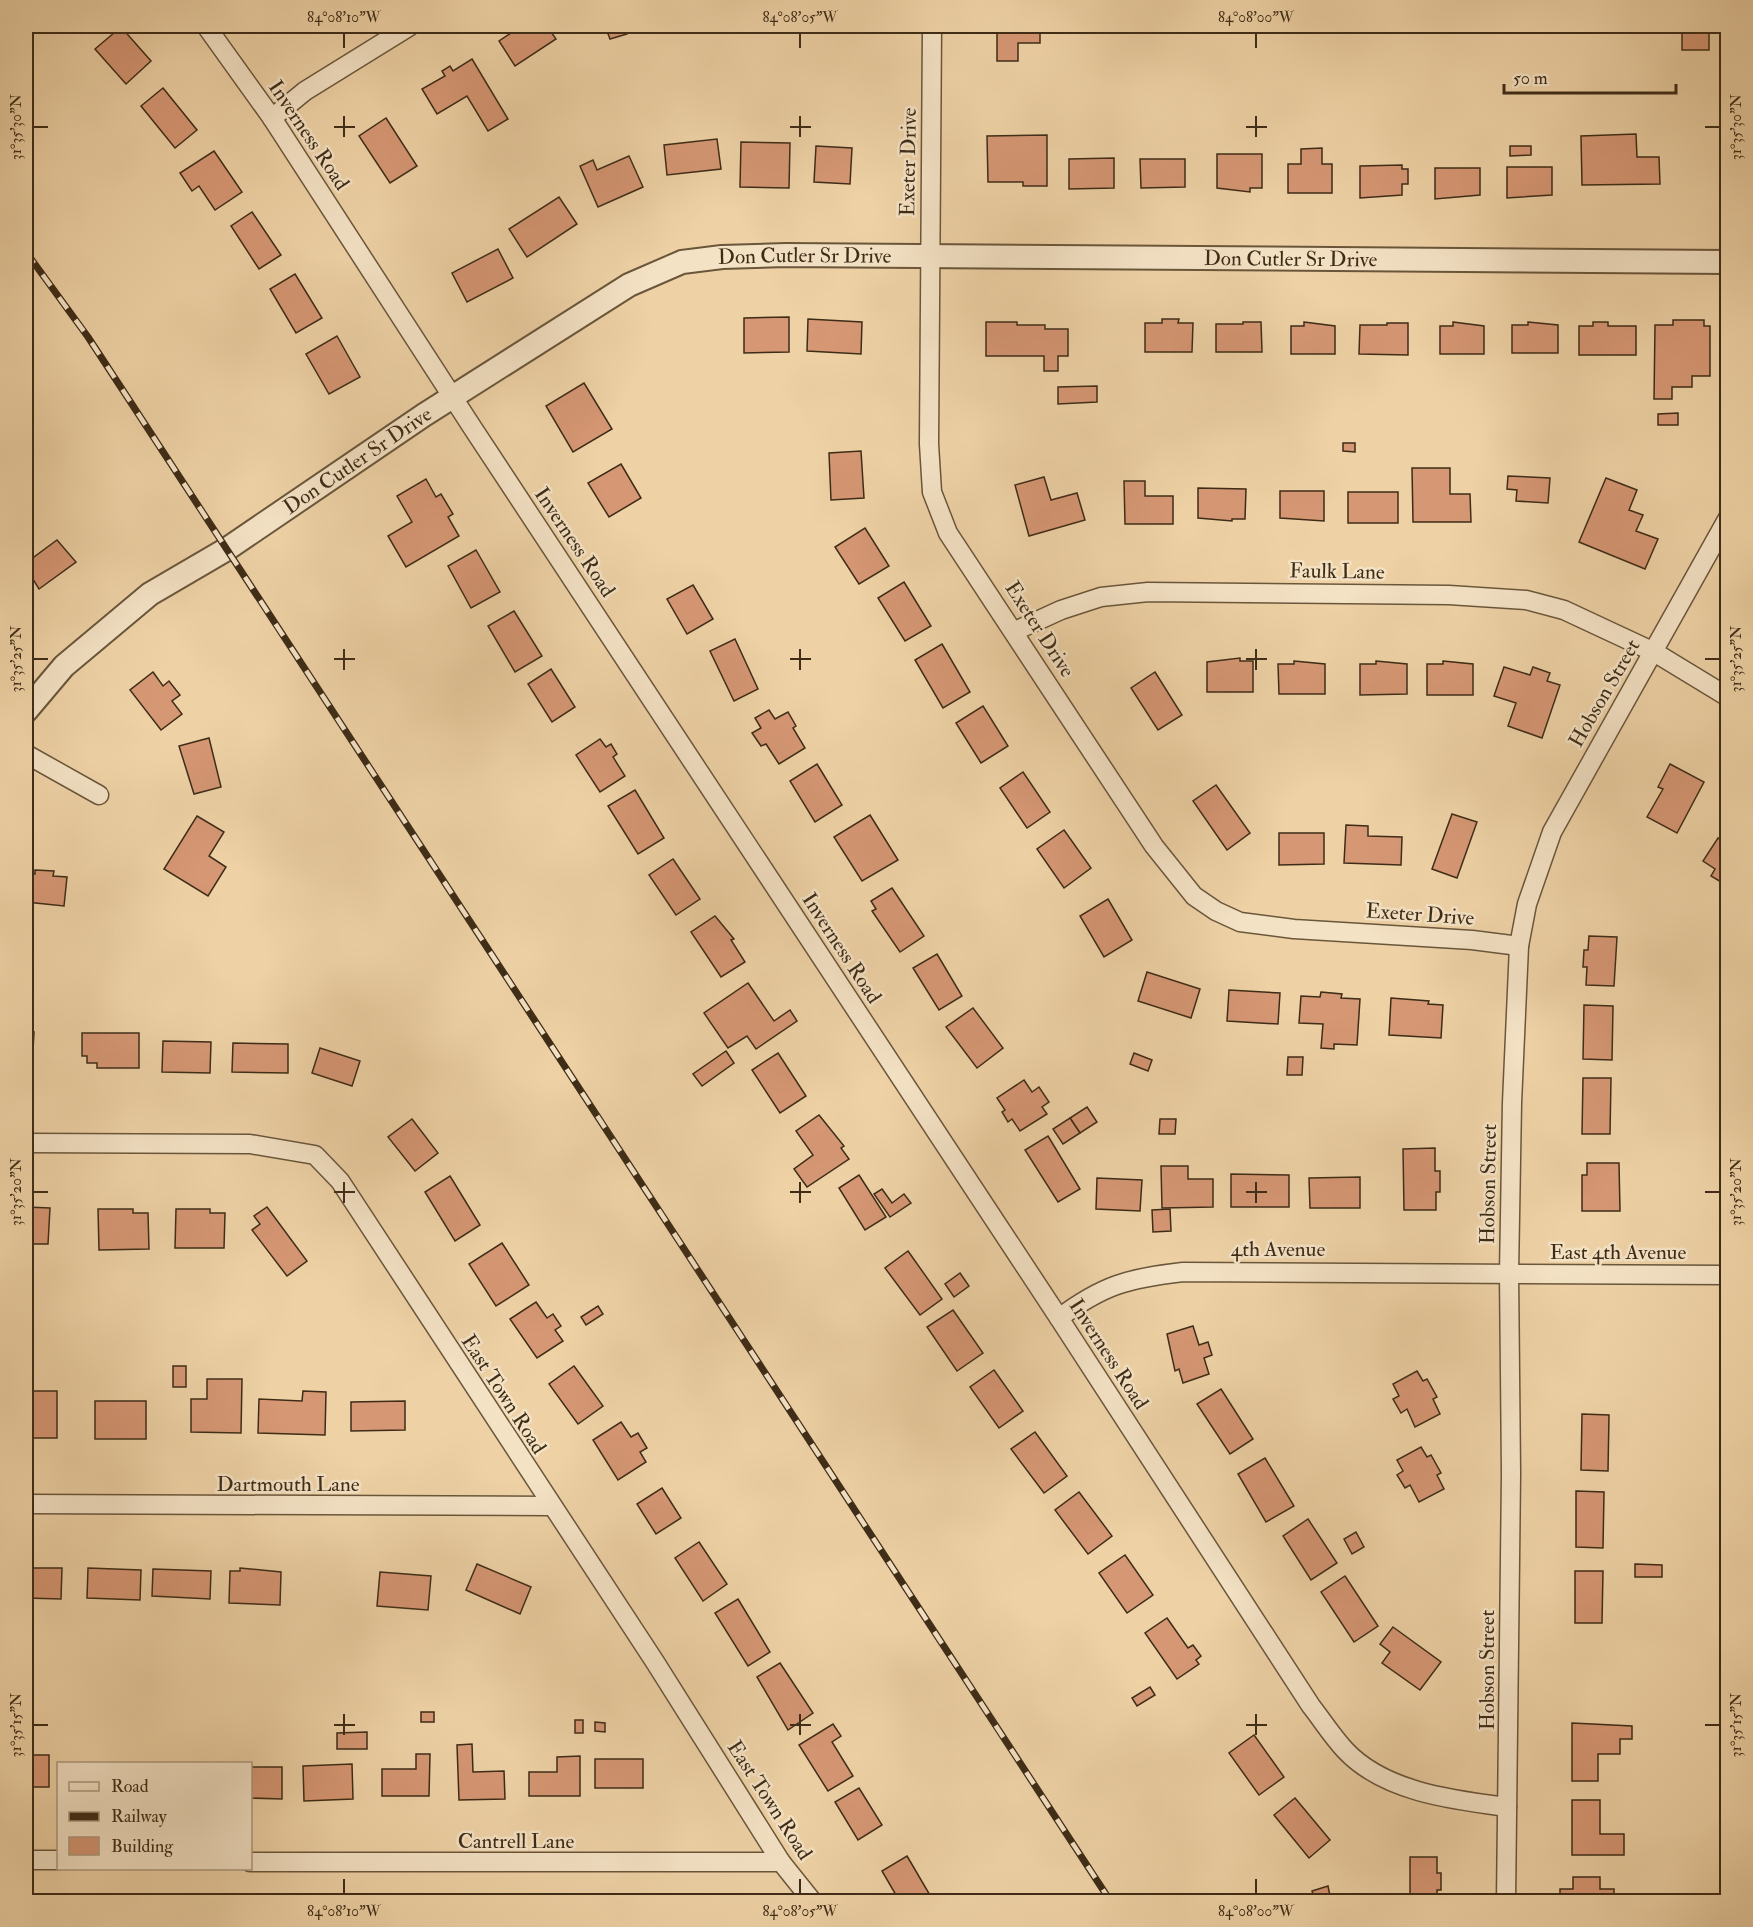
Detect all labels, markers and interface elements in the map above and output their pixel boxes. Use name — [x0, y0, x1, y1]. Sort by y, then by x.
text: 84°08'10"W — [307, 8, 382, 27]
text: 84°08'05"W — [762, 8, 838, 27]
text: 84°08'00"W — [1218, 8, 1295, 27]
scale bar — [1504, 57, 1676, 95]
text: 50 m — [1513, 67, 1548, 90]
street label: Inverness Road — [262, 75, 356, 196]
text: 31°35'30"N — [7, 93, 26, 160]
text: 31°35'30"N — [1727, 93, 1746, 160]
street label: Exeter Drive — [894, 107, 923, 217]
street label: Don Cutler Sr Drive — [717, 242, 892, 271]
street label: Don Cutler Sr Drive — [1204, 245, 1378, 273]
street label: Don Cutler Sr Drive — [278, 401, 437, 521]
street label: Inverness Road — [528, 482, 622, 603]
street label: Faulk Lane — [1289, 557, 1385, 586]
street label: Exeter Drive — [999, 576, 1081, 683]
text: 31°35'25"N — [7, 625, 26, 692]
text: 31°35'25"N — [1727, 625, 1746, 692]
street label: Hobson Street — [1563, 634, 1646, 752]
street label: Inverness Road — [796, 888, 888, 1009]
street label: Exeter Drive — [1365, 897, 1475, 932]
street label: Hobson Street — [1474, 1123, 1503, 1244]
text: 31°35'20"N — [7, 1157, 26, 1226]
text: 31°35'20"N — [1727, 1157, 1746, 1226]
street label: 4th Avenue — [1231, 1236, 1325, 1263]
street label: East 4th Avenue — [1550, 1239, 1686, 1266]
street label: Inverness Road — [1063, 1294, 1155, 1415]
street label: East Town Road — [455, 1329, 553, 1460]
street label: Dartmouth Lane — [216, 1471, 360, 1498]
street label: Hobson Street — [1474, 1610, 1501, 1730]
text: 31°35'15"N — [7, 1692, 26, 1757]
text: 31°35'15"N — [1727, 1692, 1746, 1757]
street label: East Town Road — [721, 1735, 819, 1866]
legend — [57, 1762, 252, 1870]
text: Road — [111, 1775, 149, 1798]
text: Railway — [111, 1805, 168, 1828]
street label: Cantrell Lane — [458, 1828, 575, 1855]
text: Building — [111, 1835, 174, 1858]
text: 84°08'10"W — [307, 1902, 382, 1921]
text: 84°08'05"W — [762, 1902, 838, 1921]
text: 84°08'00"W — [1218, 1902, 1295, 1921]

